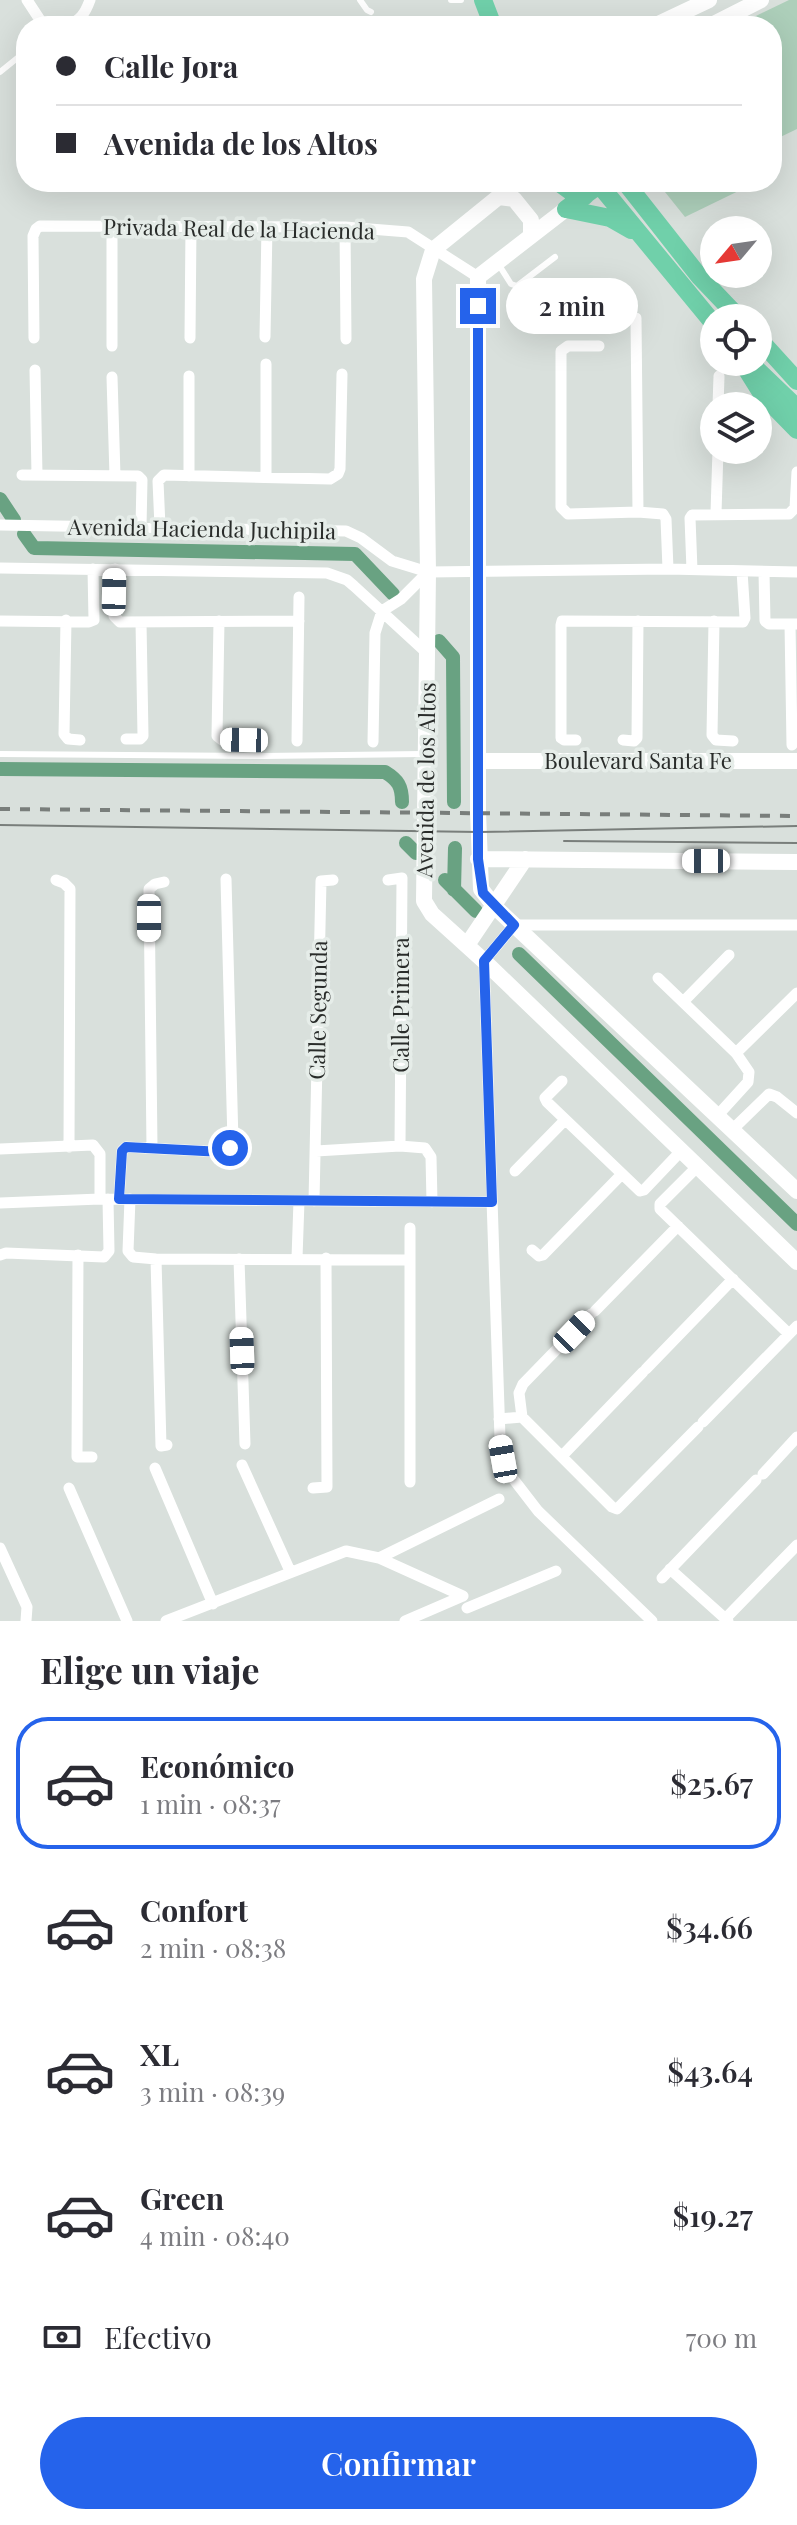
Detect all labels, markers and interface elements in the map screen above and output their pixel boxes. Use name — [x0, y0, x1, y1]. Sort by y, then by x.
text: Calle Jora — [104, 46, 238, 86]
text: Avenida de los Altos — [104, 123, 378, 163]
street label: Privada Real de la Hacienda — [103, 211, 375, 245]
north arrow — [700, 216, 772, 288]
map controls — [700, 216, 772, 464]
callout: 2 min — [506, 278, 638, 334]
route end — [460, 288, 496, 324]
text: 2 min — [539, 288, 605, 323]
button: locate — [700, 304, 772, 376]
button: layers — [700, 392, 772, 464]
street label: Avenida Hacienda Juchipila — [67, 511, 336, 545]
car — [102, 568, 126, 616]
street label: Avenida de los Altos — [408, 682, 442, 879]
car — [220, 728, 268, 752]
street label: Boulevard Santa Fe — [544, 745, 732, 775]
car — [682, 849, 730, 873]
car — [137, 894, 161, 942]
street label: Calle Primera — [385, 937, 415, 1073]
street label: Calle Segunda — [301, 940, 333, 1080]
route start — [212, 1130, 248, 1166]
car — [549, 1306, 599, 1358]
car — [229, 1327, 255, 1375]
car — [487, 1433, 519, 1485]
text: Elige un viaje — [40, 1645, 260, 1693]
text: Económico — [140, 1746, 295, 1786]
icon: car — [44, 1747, 116, 1819]
text: $25.67 — [670, 1763, 753, 1803]
text: 1 min · 08:37 — [140, 1786, 280, 1821]
text: Confort — [140, 1890, 248, 1930]
icon: car — [44, 1891, 116, 1963]
text: $34.66 — [666, 1907, 753, 1947]
text: 2 min · 08:38 — [140, 1930, 286, 1965]
text: XL — [140, 2034, 179, 2074]
icon: car — [44, 2035, 116, 2107]
text: $43.64 — [667, 2051, 753, 2091]
text: 3 min · 08:39 — [140, 2074, 285, 2109]
text: Green — [140, 2178, 224, 2218]
icon: car — [44, 2179, 116, 2251]
text: $19.27 — [672, 2195, 753, 2235]
text: 4 min · 08:40 — [140, 2218, 290, 2253]
icon: cash — [40, 2315, 84, 2359]
text: Efectivo — [104, 2317, 212, 2357]
text: 700 m — [686, 2320, 757, 2355]
button: Confirmar — [40, 2417, 757, 2509]

